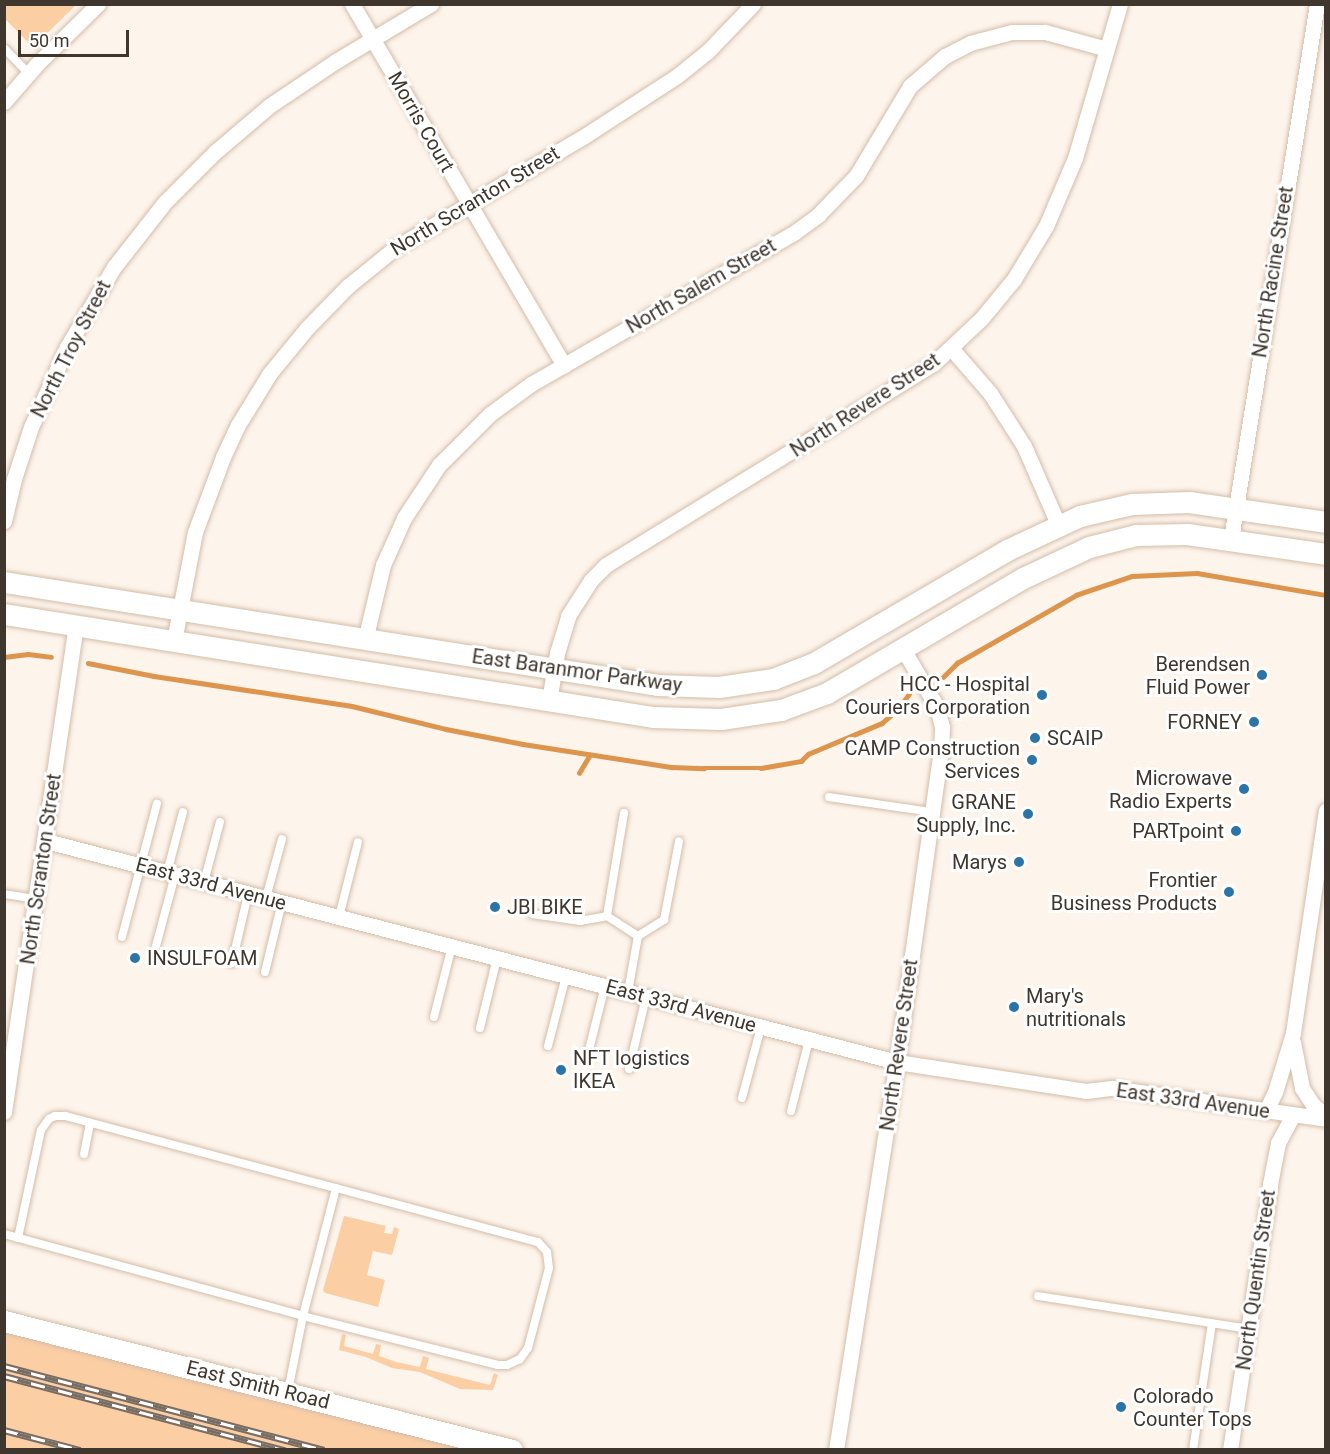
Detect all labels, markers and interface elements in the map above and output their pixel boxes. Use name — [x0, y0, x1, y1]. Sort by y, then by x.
scale bar — [21, 18, 132, 56]
text: 50 m — [29, 30, 69, 51]
street label: Morris Court — [383, 68, 459, 176]
street label: North Scranton Street — [386, 141, 564, 261]
street label: North Racine Street — [1248, 185, 1298, 359]
street label: North Salem Street — [622, 233, 780, 339]
street label: North Troy Street — [26, 276, 116, 422]
street label: North Revere Street — [786, 348, 944, 462]
street label: East Baranmor Parkway — [470, 644, 684, 698]
place label: Berendsen Fluid Power — [1146, 652, 1250, 699]
marker: Berendsen Fluid Power — [1255, 668, 1269, 682]
place label: HCC - Hospital Couriers Corporation — [845, 672, 1030, 719]
marker: HCC - Hospital Couriers Corporation — [1035, 688, 1049, 702]
place label: FORNEY — [1167, 710, 1242, 734]
marker: FORNEY — [1247, 715, 1261, 729]
place label: SCAIP — [1047, 726, 1103, 750]
marker: SCAIP — [1028, 731, 1042, 745]
place label: CAMP Construction Services — [844, 736, 1020, 783]
marker: CAMP Construction Services — [1025, 753, 1039, 767]
place label: Microwave Radio Experts — [1109, 766, 1232, 813]
street label: North Scranton Street — [16, 772, 66, 966]
marker: Microwave Radio Experts — [1237, 782, 1251, 796]
place label: GRANE Supply, Inc. — [916, 790, 1016, 837]
marker: GRANE Supply, Inc. — [1021, 807, 1035, 821]
place label: PARTpoint — [1132, 819, 1224, 843]
marker: PARTpoint — [1229, 824, 1243, 838]
place label: Marys — [952, 850, 1007, 874]
street label: East 33rd Avenue — [133, 852, 289, 916]
marker: Marys — [1012, 855, 1026, 869]
place label: Frontier Business Products — [1051, 868, 1217, 915]
marker: Frontier Business Products — [1222, 885, 1236, 899]
place label: JBI BIKE — [507, 895, 583, 919]
marker: JBI BIKE — [488, 900, 502, 914]
place label: INSULFOAM — [147, 946, 257, 970]
marker: INSULFOAM — [128, 951, 142, 965]
street label: North Revere Street — [875, 957, 923, 1133]
street label: East 33rd Avenue — [603, 974, 759, 1038]
place label: Mary's nutritionals — [1026, 984, 1126, 1031]
marker: Mary's nutritionals — [1007, 1000, 1021, 1014]
place label: NFT logistics IKEA — [573, 1046, 690, 1093]
marker: NFT logistics IKEA — [554, 1063, 568, 1077]
street label: East 33rd Avenue — [1115, 1078, 1271, 1124]
street label: North Quentin Street — [1231, 1188, 1281, 1372]
street label: East Smith Road — [184, 1356, 332, 1414]
place label: Colorado Counter Tops — [1133, 1384, 1252, 1431]
marker: Colorado Counter Tops — [1114, 1400, 1128, 1414]

